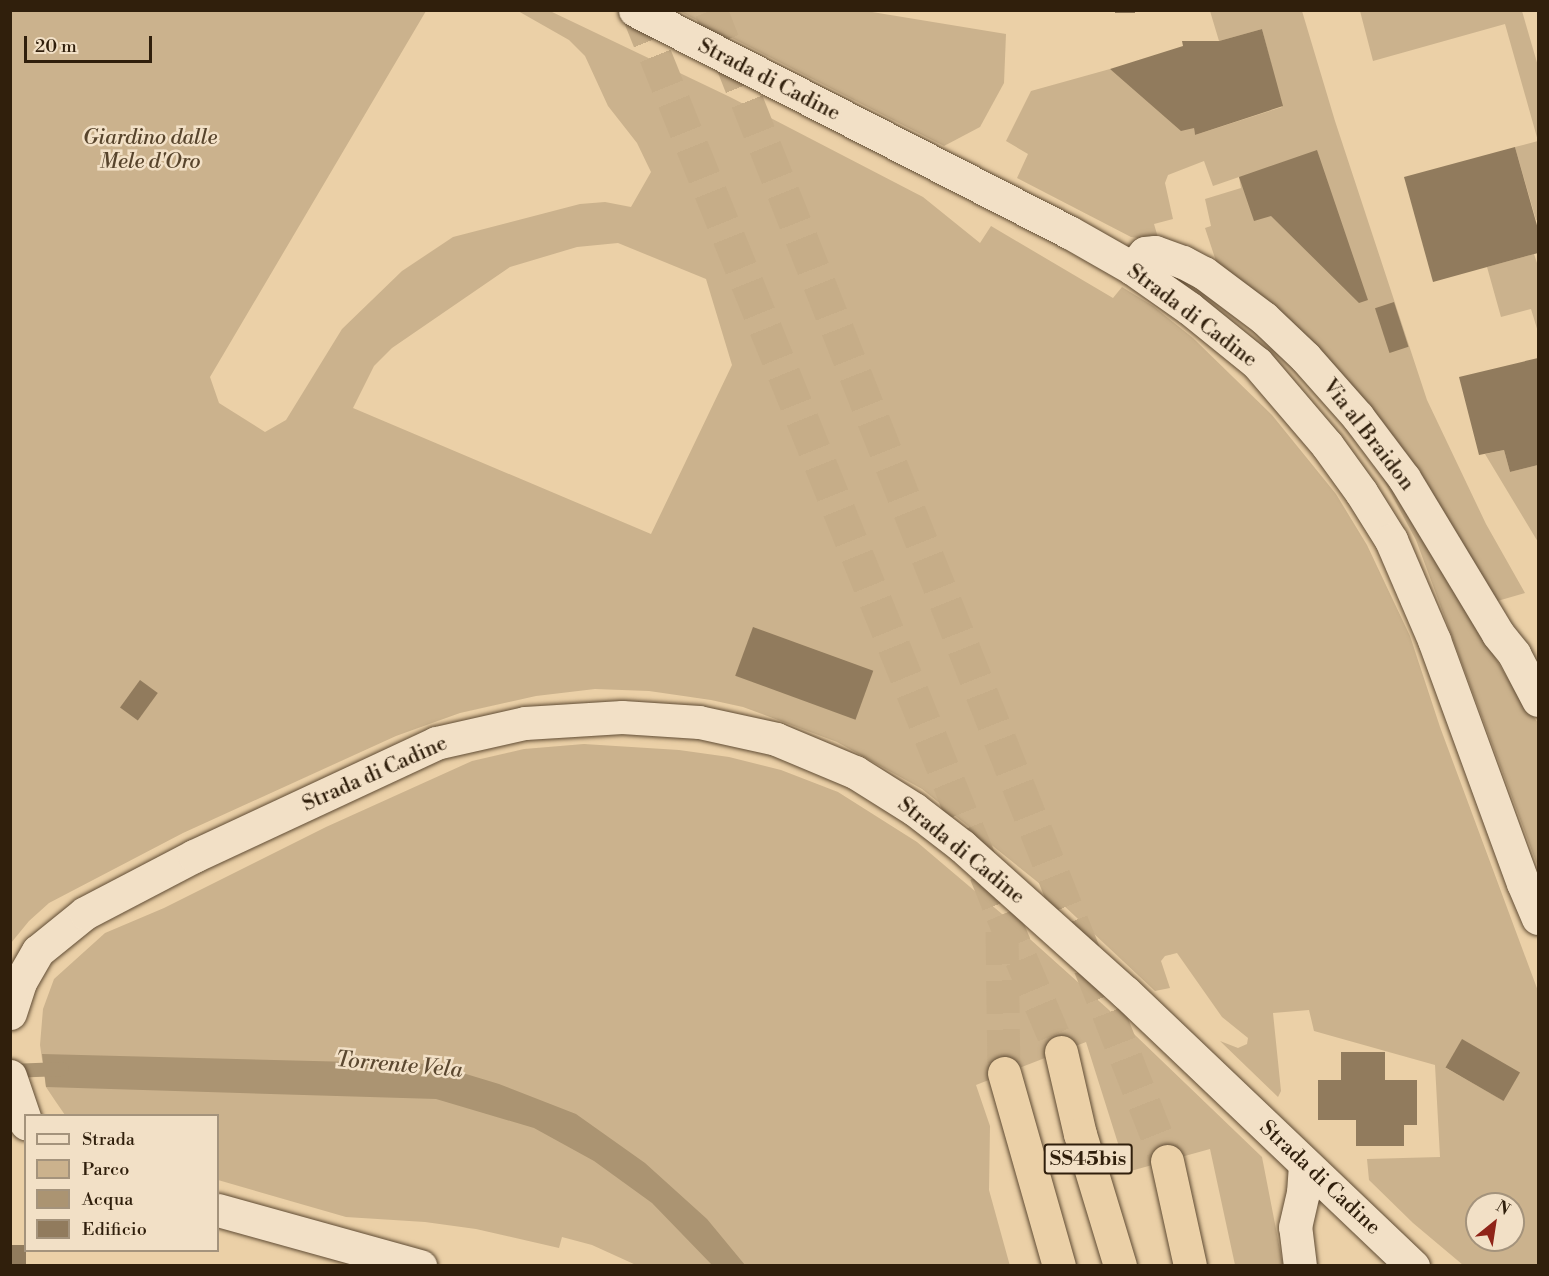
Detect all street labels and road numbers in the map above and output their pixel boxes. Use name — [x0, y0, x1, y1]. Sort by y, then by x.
street label: Strada di Cadine — [694, 33, 844, 127]
street label: Strada di Cadine — [1122, 259, 1262, 373]
street label: Via al Braidon — [1317, 374, 1419, 496]
street label: Strada di Cadine — [299, 731, 451, 817]
street label: Strada di Cadine — [892, 792, 1030, 910]
street label: Strada di Cadine — [1254, 1116, 1386, 1240]
road number: SS45bis — [1043, 1142, 1133, 1176]

